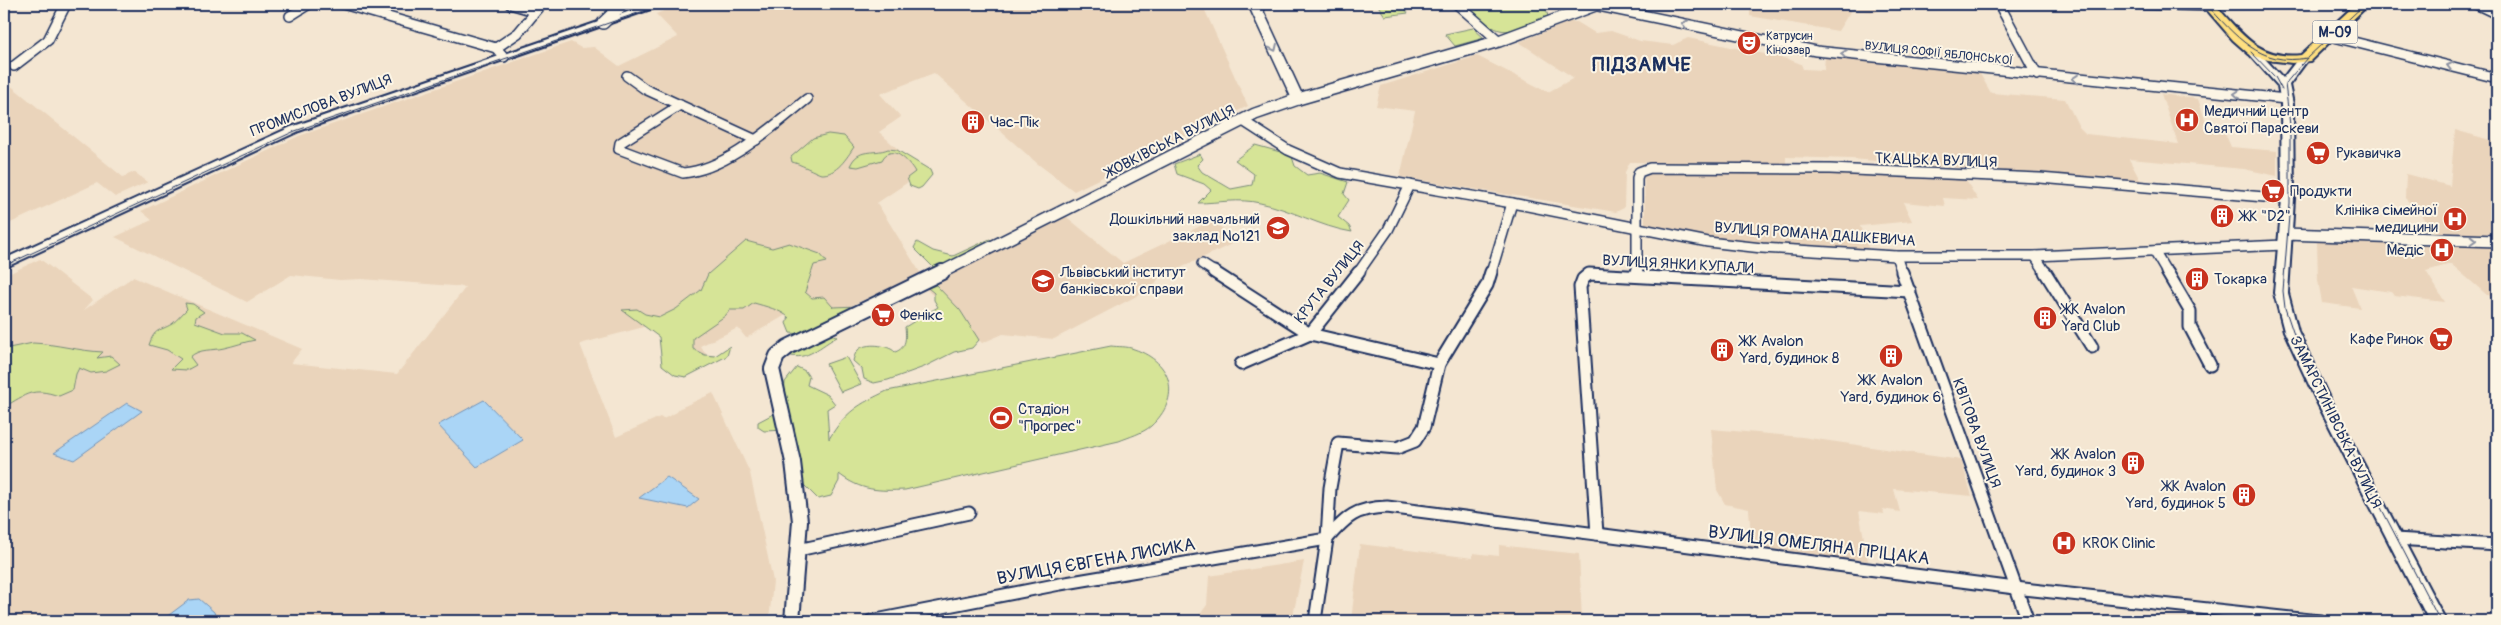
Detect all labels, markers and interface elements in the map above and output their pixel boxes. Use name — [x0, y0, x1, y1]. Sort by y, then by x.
one-way arrow — [1680, 19, 1689, 30]
road number: М-09 — [2312, 21, 2358, 44]
place label: Катрусин Кінозавр — [1766, 29, 1813, 58]
theatre icon: Катрусин Кінозавр — [1736, 30, 1762, 56]
street label: ВУЛИЦЯ СОФІЇ ЯБЛОНСЬКОЇ — [1864, 37, 2014, 69]
one-way arrow — [1268, 43, 1278, 52]
one-way arrow — [1840, 49, 1848, 60]
district label: ПІДЗАМЧЕ — [1592, 52, 1692, 77]
one-way arrow — [2445, 61, 2454, 72]
street label: ПРОМИСЛОВА ВУЛИЦЯ — [248, 70, 395, 141]
one-way arrow — [2071, 74, 2079, 85]
one-way arrow — [2233, 89, 2241, 100]
street label: ЖОВКІВСЬКА ВУЛИЦЯ — [1100, 101, 1238, 183]
place label: Медичний центр Святої Параскеви — [2204, 102, 2319, 138]
hospital icon: Медичний центр Святої Параскеви — [2174, 107, 2200, 133]
building icon: Час-Пік — [960, 109, 986, 135]
place label: Час-Пік — [990, 113, 1040, 132]
supermarket icon: Рукавичка — [2305, 140, 2331, 166]
place label: Рукавичка — [2336, 144, 2401, 163]
street label: ТКАЦЬКА ВУЛИЦЯ — [1874, 149, 1998, 172]
supermarket icon: Продукти — [2260, 178, 2286, 204]
place label: Продукти — [2290, 182, 2352, 201]
place label: Клініка сімейної медицини — [2335, 201, 2438, 237]
building icon: ЖК "D2" — [2209, 203, 2235, 229]
hospital icon: Клініка сімейної медицини — [2442, 206, 2468, 232]
place label: ЖК "D2" — [2238, 207, 2291, 226]
place label: Дошкільний навчальний заклад №121 — [1109, 210, 1260, 246]
school or university icon: Дошкільний навчальний заклад №121 — [1265, 215, 1291, 241]
street label: ВУЛИЦЯ РОМАНА ДАШКЕВИЧА — [1714, 218, 1917, 251]
one-way arrow — [2470, 234, 2478, 245]
street label: КРУТА ВУЛИЦЯ — [1290, 237, 1369, 328]
hospital icon: Медіс — [2429, 237, 2455, 263]
place label: Медіс — [2387, 241, 2424, 260]
street label: ВУЛИЦЯ ЯНКИ КУПАЛИ — [1602, 251, 1754, 278]
place label: Львівський інститут банківської справи — [1059, 263, 1186, 299]
building icon: Токарка — [2184, 266, 2210, 292]
school or university icon: Львівський інститут банківської справи — [1030, 268, 1056, 294]
place label: Токарка — [2214, 270, 2267, 289]
place label: ЖК Avalon Yard Club — [2060, 300, 2125, 336]
supermarket icon: Фенікс — [870, 302, 896, 328]
building icon: ЖК Avalon Yard Club — [2032, 305, 2058, 331]
place label: Фенікс — [900, 306, 943, 325]
supermarket icon: Кафе Ринок — [2428, 326, 2454, 352]
place label: Кафе Ринок — [2350, 330, 2424, 349]
place label: ЖК Avalon Yard, будинок 8 — [1738, 332, 1840, 368]
street label: ЗАМАРСТИНІВСЬКА ВУЛИЦЯ — [2285, 333, 2386, 512]
building icon: ЖК Avalon Yard, будинок 8 — [1709, 337, 1735, 363]
building icon: ЖК Avalon Yard, будинок 6 — [1878, 343, 1904, 369]
place label: ЖК Avalon Yard, будинок 6 — [1840, 371, 1941, 407]
street label: КВІТОВА ВУЛИЦЯ — [1948, 376, 2005, 491]
place label: Стадіон "Прогрес" — [1018, 400, 1082, 436]
sports icon: Стадіон "Прогрес" — [988, 405, 1014, 431]
place label: ЖК Avalon Yard, будинок 3 — [2015, 445, 2116, 481]
building icon: ЖК Avalon Yard, будинок 3 — [2120, 450, 2146, 476]
place label: ЖК Avalon Yard, будинок 5 — [2125, 477, 2226, 513]
building icon: ЖК Avalon Yard, будинок 5 — [2231, 482, 2257, 508]
street label: ВУЛИЦЯ ОМЕЛЯНА ПРІЦАКА — [1707, 520, 1931, 571]
hospital icon: KROK Clinic — [2051, 530, 2077, 556]
street label: ВУЛИЦЯ ЄВГЕНА ЛИСИКА — [995, 533, 1197, 590]
place label: KROK Clinic — [2082, 534, 2156, 553]

